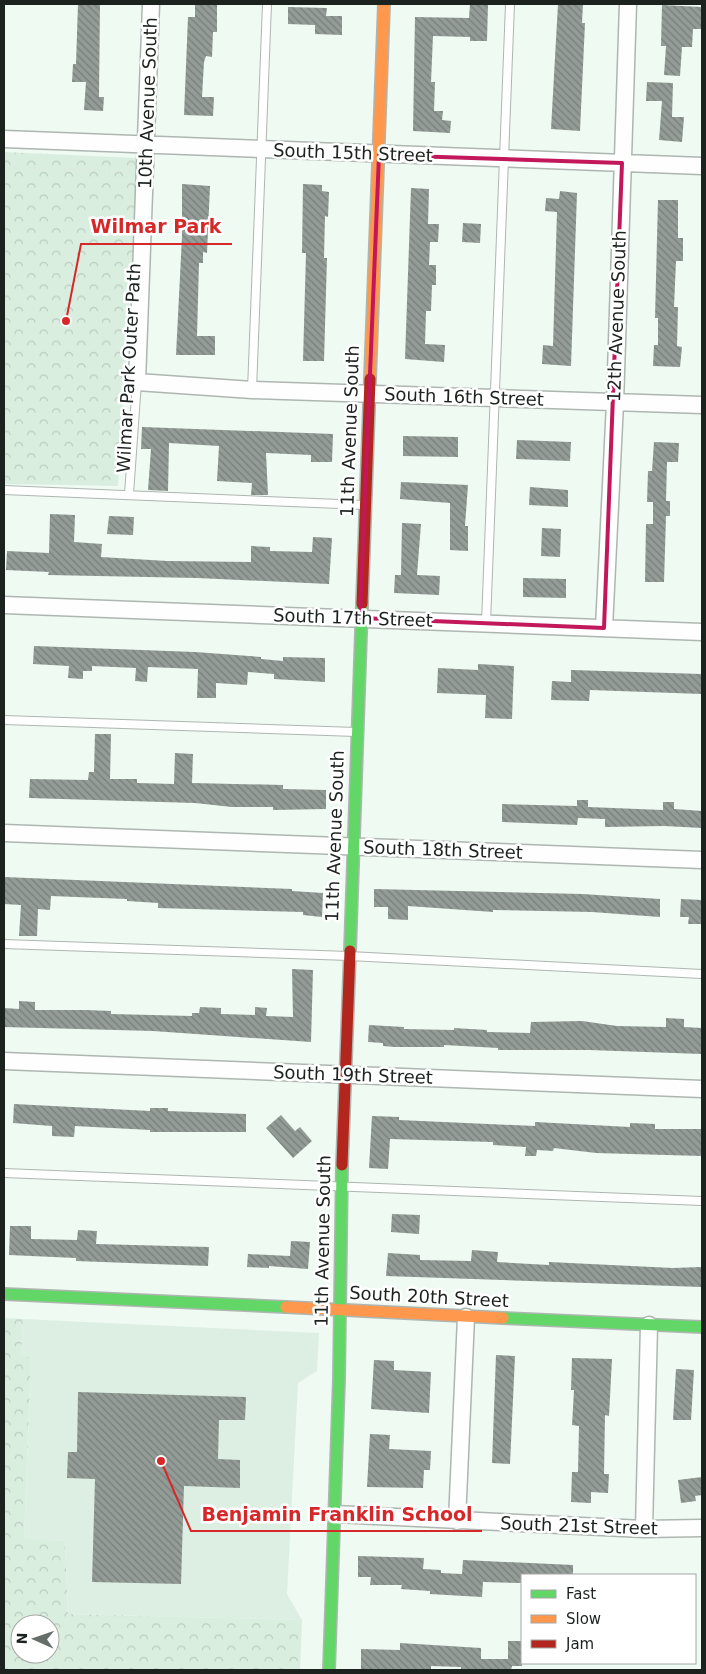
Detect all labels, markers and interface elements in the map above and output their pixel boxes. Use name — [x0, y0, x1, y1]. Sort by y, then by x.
street label: 10th Avenue South — [134, 17, 161, 189]
street label: South 15th Street — [273, 139, 433, 166]
callout: Wilmar Park — [81, 210, 232, 244]
text: Wilmar Park — [91, 215, 222, 237]
street label: 12th Avenue South — [603, 230, 630, 402]
street label: Wilmar Park Outer Path — [113, 263, 144, 473]
street label: 11th Avenue South — [336, 345, 363, 517]
street label: South 16th Street — [384, 383, 544, 410]
street label: South 17th Street — [273, 604, 433, 631]
street label: 11th Avenue South — [321, 750, 348, 922]
street label: South 18th Street — [363, 836, 523, 863]
street label: South 19th Street — [273, 1061, 433, 1088]
street label: 11th Avenue South — [311, 1155, 334, 1327]
street label: South 20th Street — [349, 1282, 509, 1311]
callout: Benjamin Franklin School — [191, 1497, 482, 1531]
text: Benjamin Franklin School — [201, 1503, 473, 1525]
street label: South 21st Street — [500, 1512, 658, 1539]
legend — [521, 1574, 696, 1664]
text: Fast — [566, 1585, 596, 1603]
text: Slow — [566, 1610, 601, 1628]
north arrow — [10, 1614, 60, 1664]
text: N — [14, 1632, 30, 1645]
text: Jam — [565, 1635, 594, 1653]

